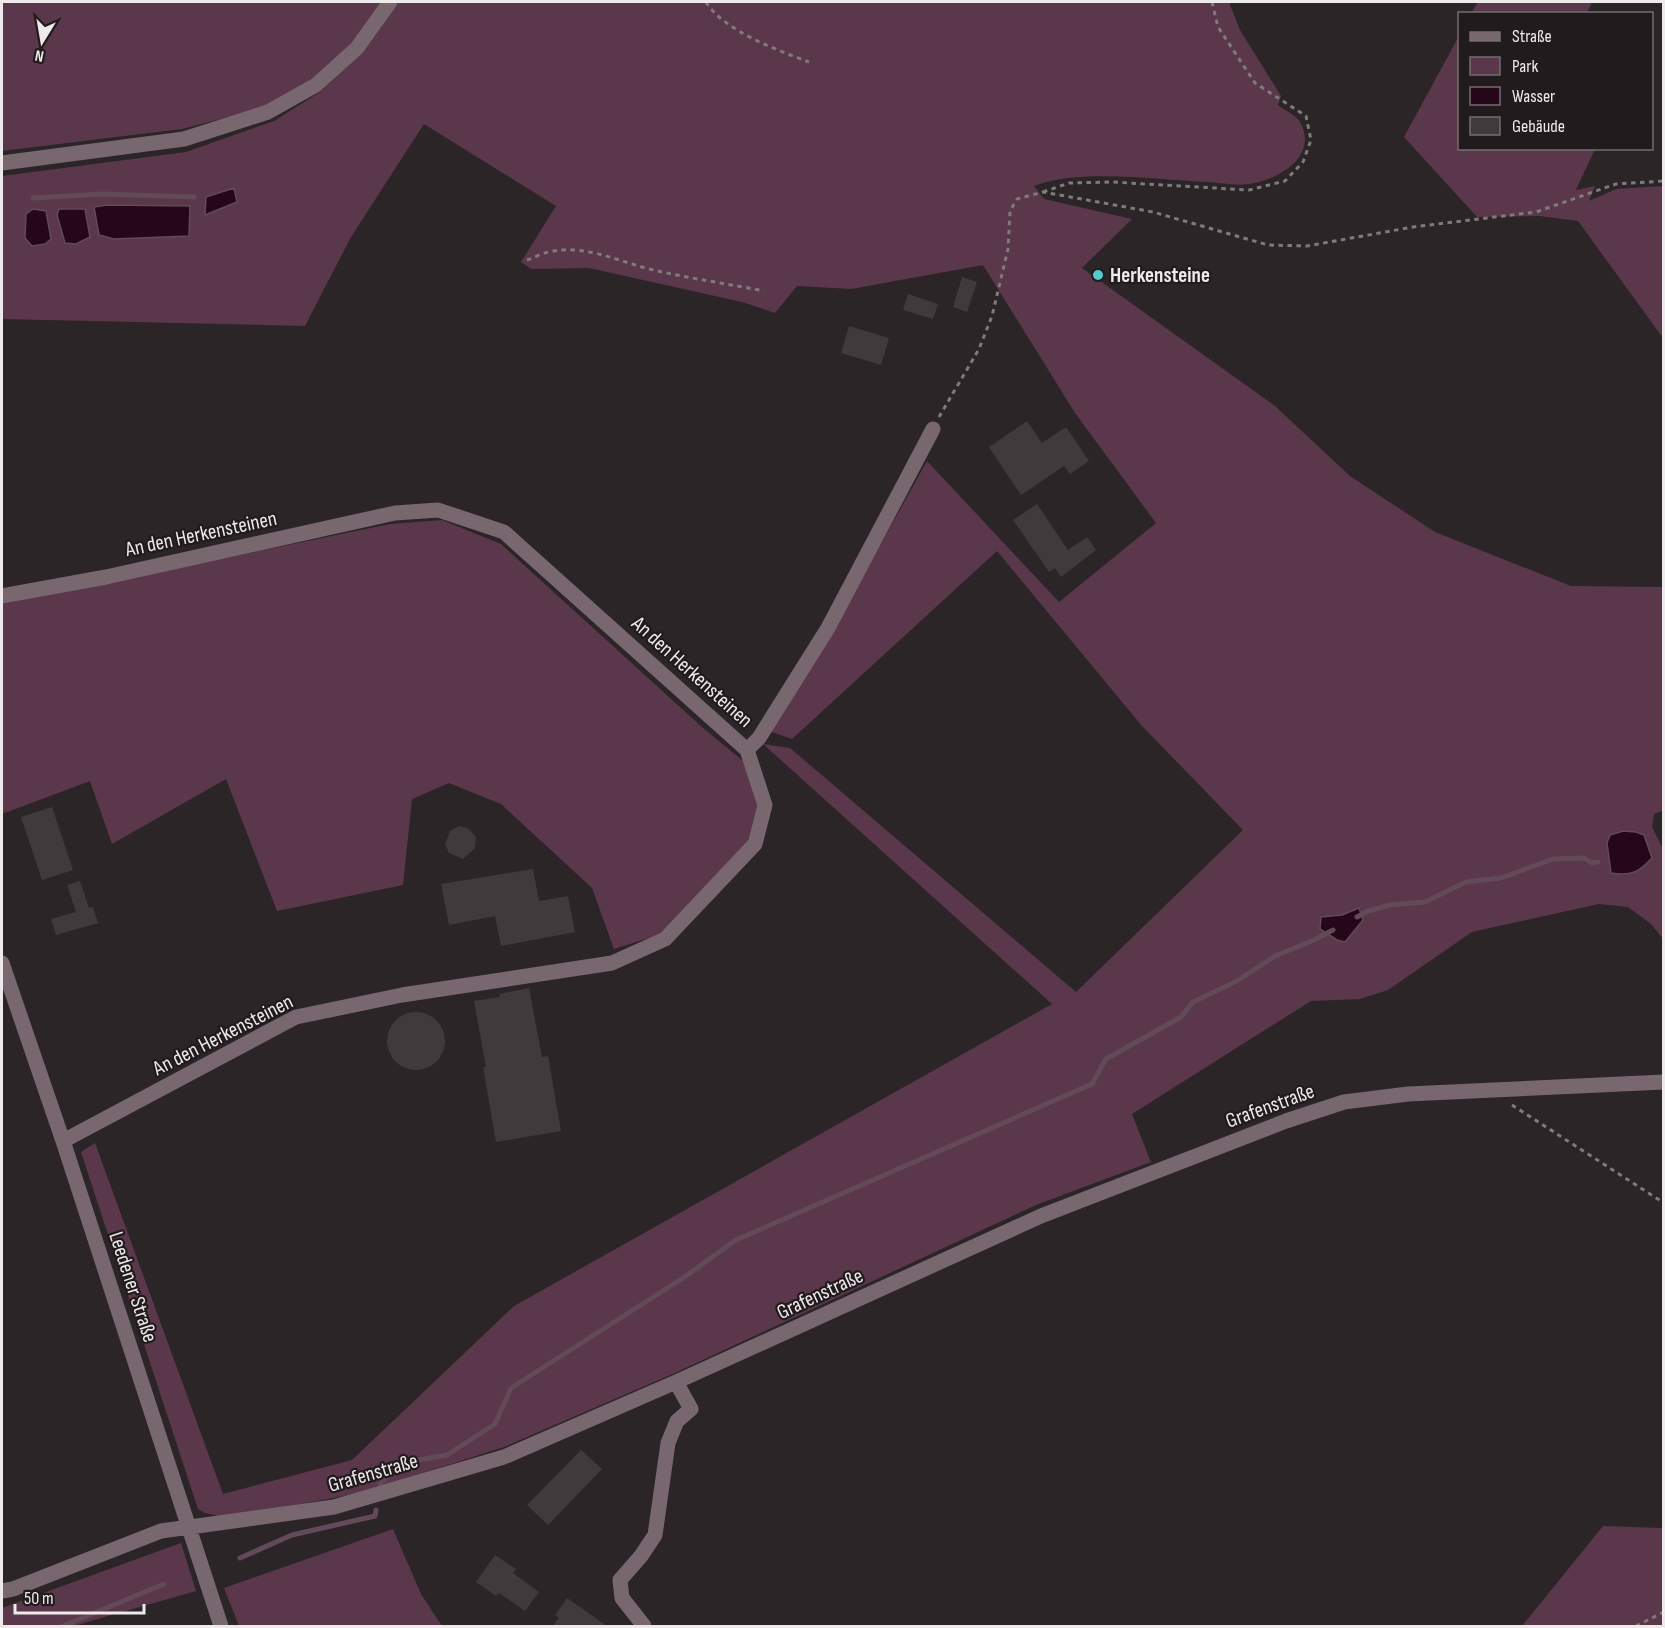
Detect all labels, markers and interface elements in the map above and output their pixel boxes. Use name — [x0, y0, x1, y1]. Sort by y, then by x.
north arrow — [12, 12, 72, 72]
legend — [1458, 12, 1653, 150]
text: Straße — [1512, 26, 1552, 47]
text: N — [33, 45, 45, 65]
text: Park — [1512, 56, 1538, 77]
text: Wasser — [1512, 86, 1555, 107]
text: Gebäude — [1512, 116, 1565, 137]
place label: Herkensteine — [1110, 263, 1210, 288]
marker: Herkensteine — [1091, 268, 1105, 282]
street label: An den Herkensteinen — [122, 506, 279, 562]
street label: An den Herkensteinen — [626, 611, 758, 733]
street label: An den Herkensteinen — [148, 989, 297, 1082]
street label: Grafenstraße — [1222, 1078, 1318, 1134]
street label: Leedener Straße — [103, 1229, 163, 1345]
street label: Grafenstraße — [773, 1263, 867, 1325]
street label: Grafenstraße — [325, 1448, 421, 1498]
scale bar — [15, 1577, 144, 1615]
text: 50 m — [24, 1588, 54, 1609]

